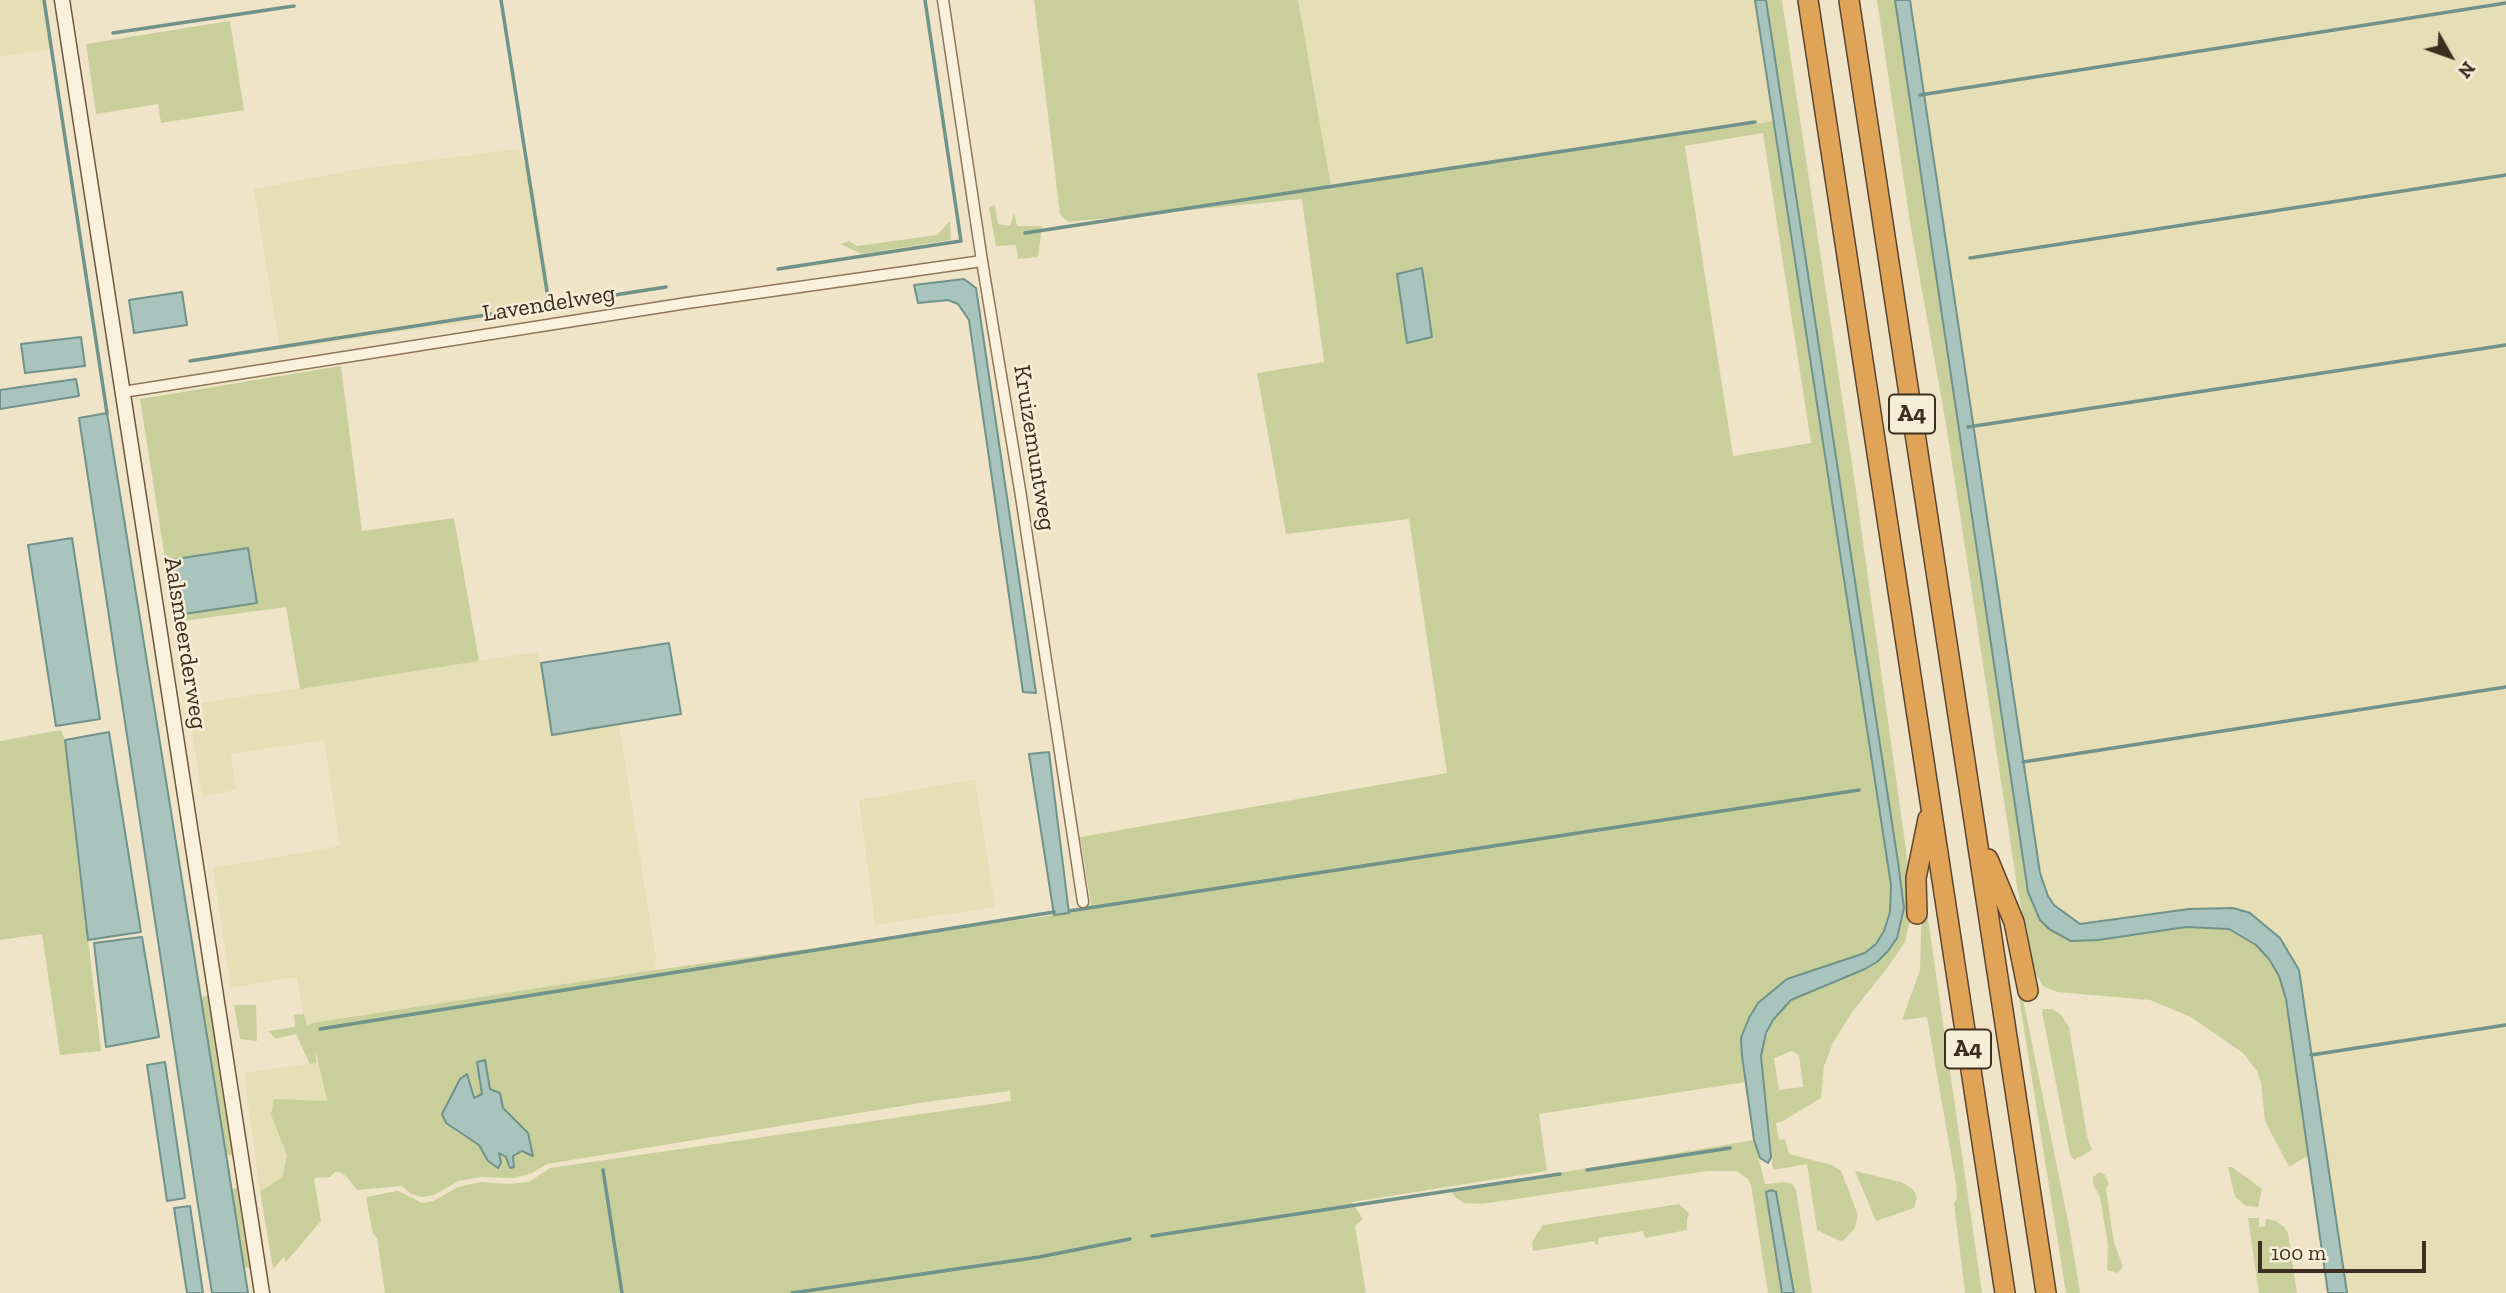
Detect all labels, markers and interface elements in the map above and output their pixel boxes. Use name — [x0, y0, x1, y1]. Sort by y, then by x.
north arrow — [2415, 21, 2485, 91]
text: N — [2453, 57, 2480, 83]
street label: Lavendelweg — [481, 279, 617, 329]
street label: Kruizemuntweg — [1007, 363, 1061, 533]
road number: A4 — [1889, 394, 1935, 434]
street label: Aalsmeerderweg — [157, 555, 213, 731]
road number: A4 — [1945, 1030, 1991, 1068]
scale bar — [2261, 1226, 2429, 1270]
text: 100 m — [2271, 1240, 2326, 1265]

